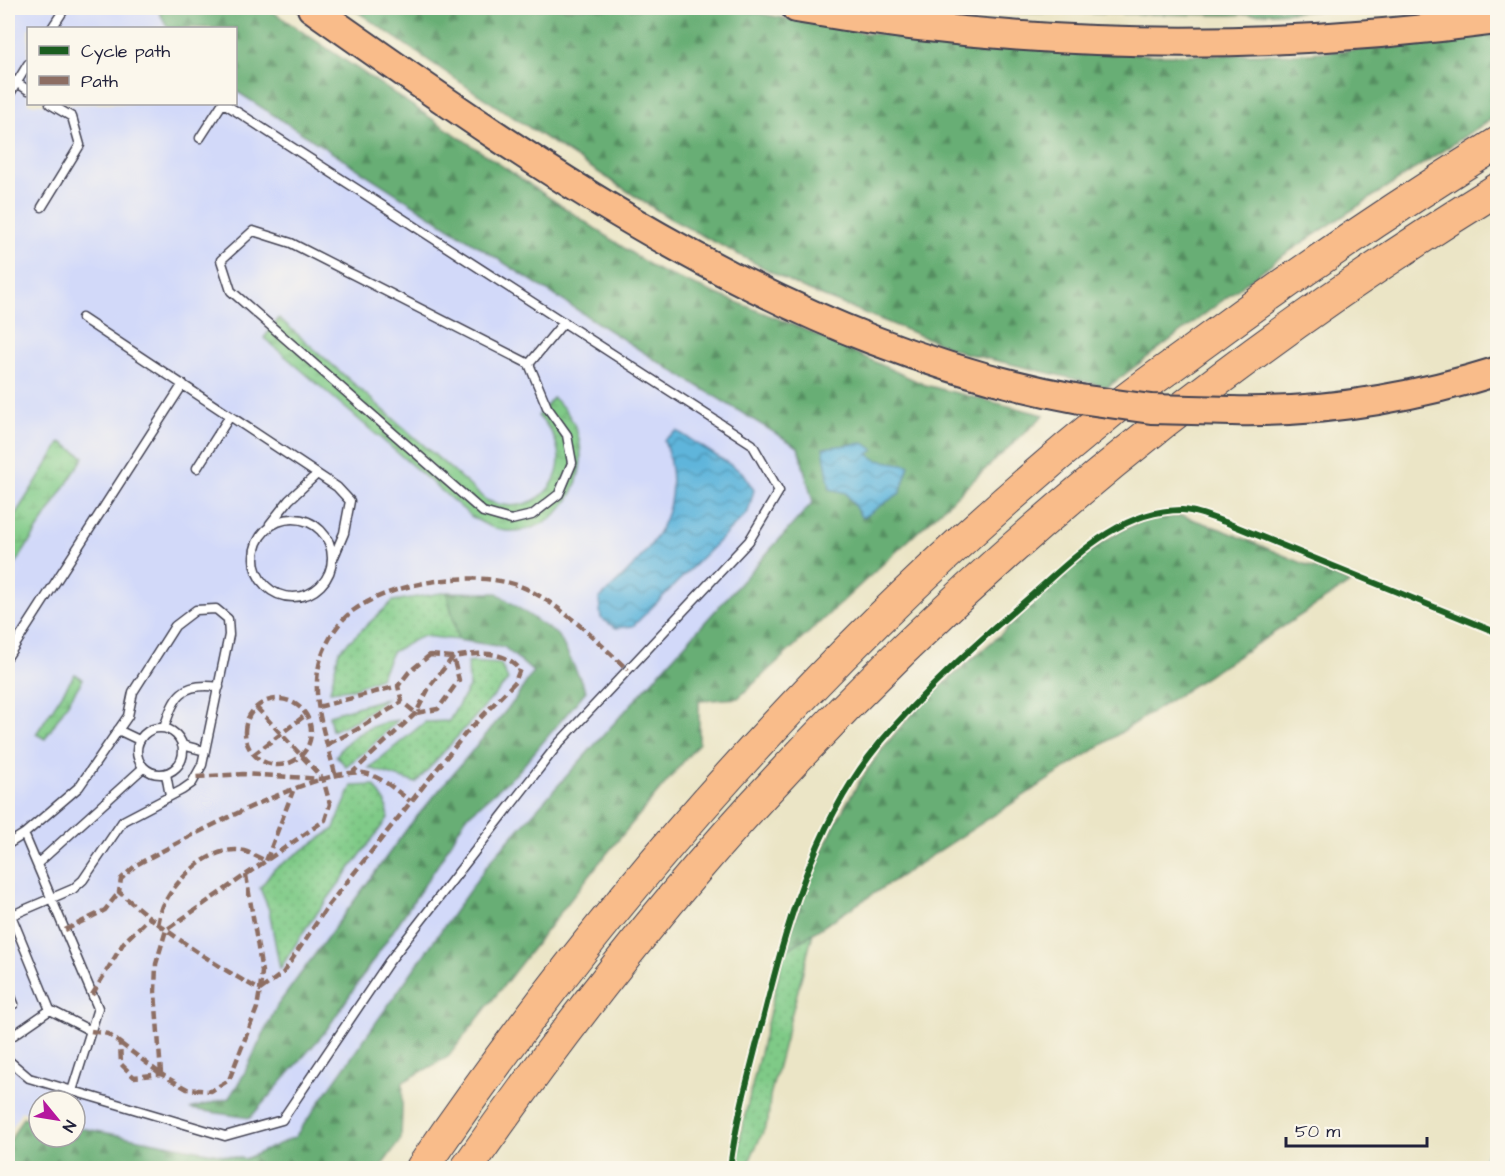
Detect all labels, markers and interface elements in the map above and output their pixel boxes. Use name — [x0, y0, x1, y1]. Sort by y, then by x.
legend — [27, 27, 237, 105]
text: Cycle path — [81, 39, 170, 65]
text: Path — [81, 69, 118, 94]
north arrow — [27, 1089, 87, 1149]
scale bar — [1286, 1110, 1427, 1148]
text: N — [57, 1116, 81, 1136]
text: 50 m — [1295, 1119, 1340, 1144]

